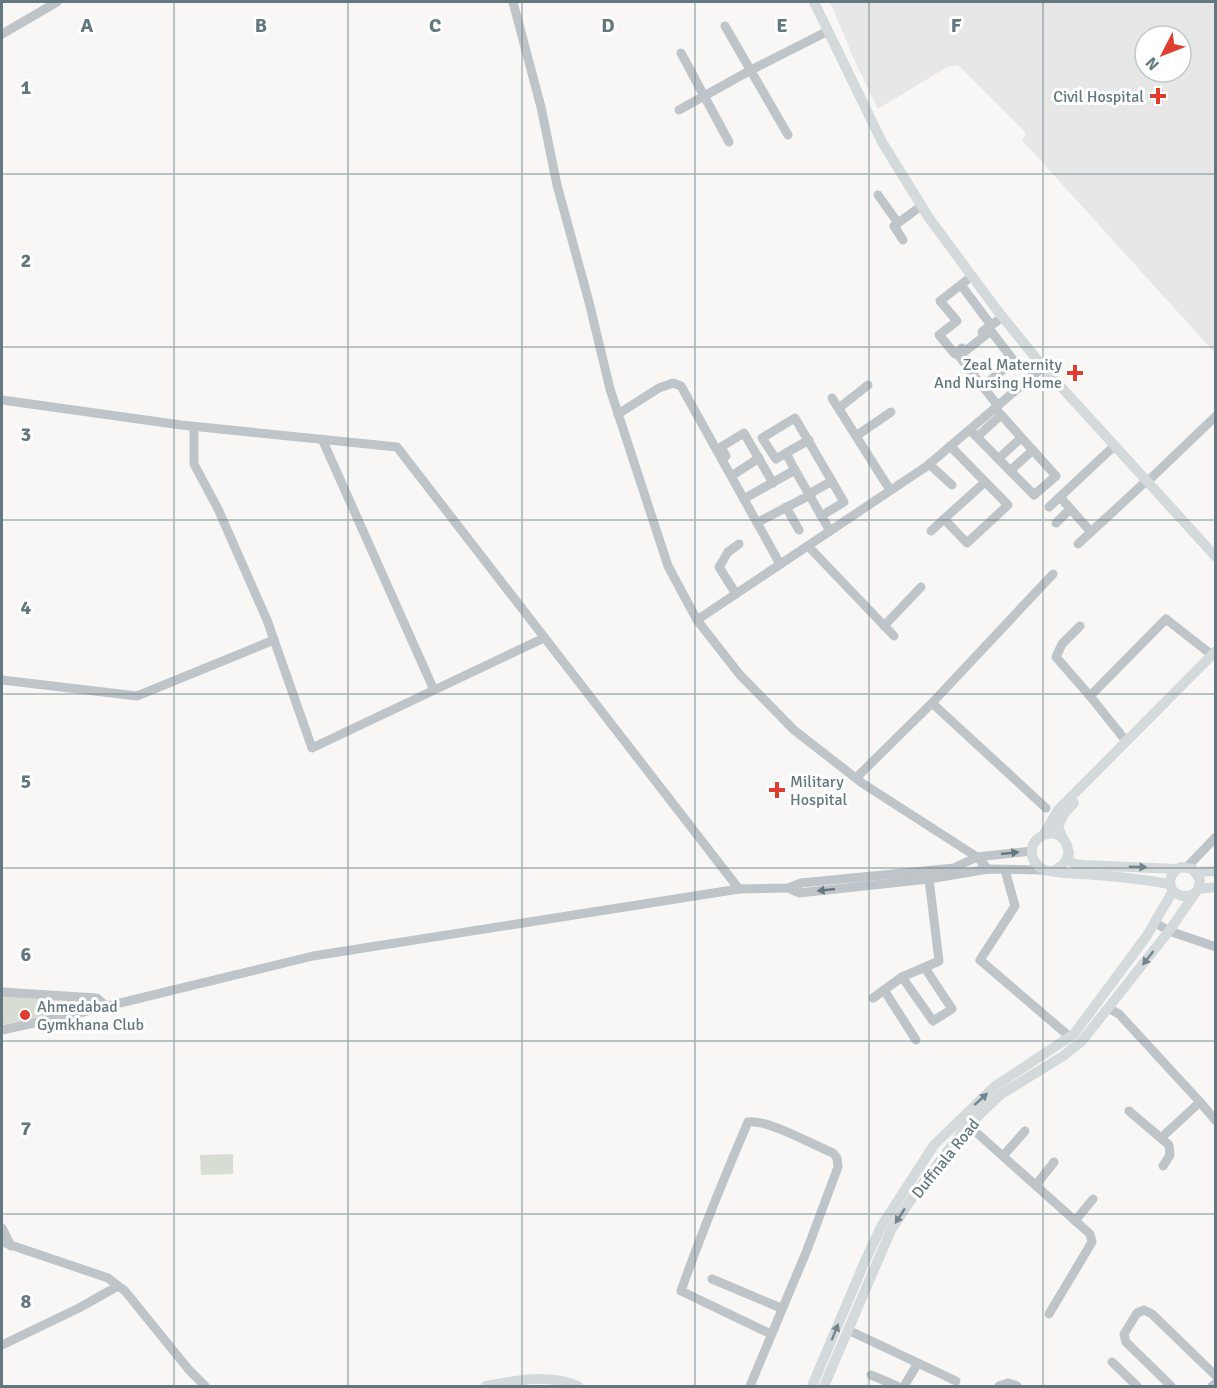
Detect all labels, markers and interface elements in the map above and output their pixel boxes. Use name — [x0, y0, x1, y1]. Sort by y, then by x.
text: A — [81, 13, 94, 38]
text: B — [255, 13, 267, 38]
text: C — [429, 13, 441, 38]
text: D — [601, 13, 615, 38]
text: E — [776, 13, 788, 38]
text: F — [951, 13, 962, 38]
north arrow — [1133, 24, 1193, 84]
text: N — [1141, 53, 1164, 74]
text: 1 — [21, 75, 32, 100]
place label: Civil Hospital — [1053, 87, 1144, 107]
marker: Civil Hospital — [1149, 87, 1167, 105]
text: 2 — [21, 248, 31, 273]
place label: Zeal Maternity And Nursing Home — [934, 355, 1063, 393]
marker: Zeal Maternity And Nursing Home — [1066, 364, 1084, 382]
text: 3 — [21, 422, 31, 447]
text: 4 — [21, 595, 32, 620]
text: 5 — [21, 769, 31, 794]
place label: Military Hospital — [790, 772, 848, 810]
marker: Military Hospital — [768, 781, 786, 799]
one-way arrow — [1001, 849, 1020, 858]
one-way arrow — [1129, 863, 1148, 872]
one-way arrow — [817, 885, 836, 895]
text: 6 — [21, 942, 32, 967]
one-way arrow — [1143, 950, 1155, 965]
place label: Ahmedabad Gymkhana Club — [37, 997, 144, 1035]
marker: Ahmedabad Gymkhana Club — [18, 1008, 32, 1022]
one-way arrow — [973, 1093, 988, 1106]
street label: Duffnala Road — [908, 1115, 984, 1203]
text: 7 — [21, 1116, 32, 1141]
one-way arrow — [894, 1208, 905, 1225]
text: 8 — [21, 1289, 32, 1314]
one-way arrow — [830, 1323, 840, 1341]

